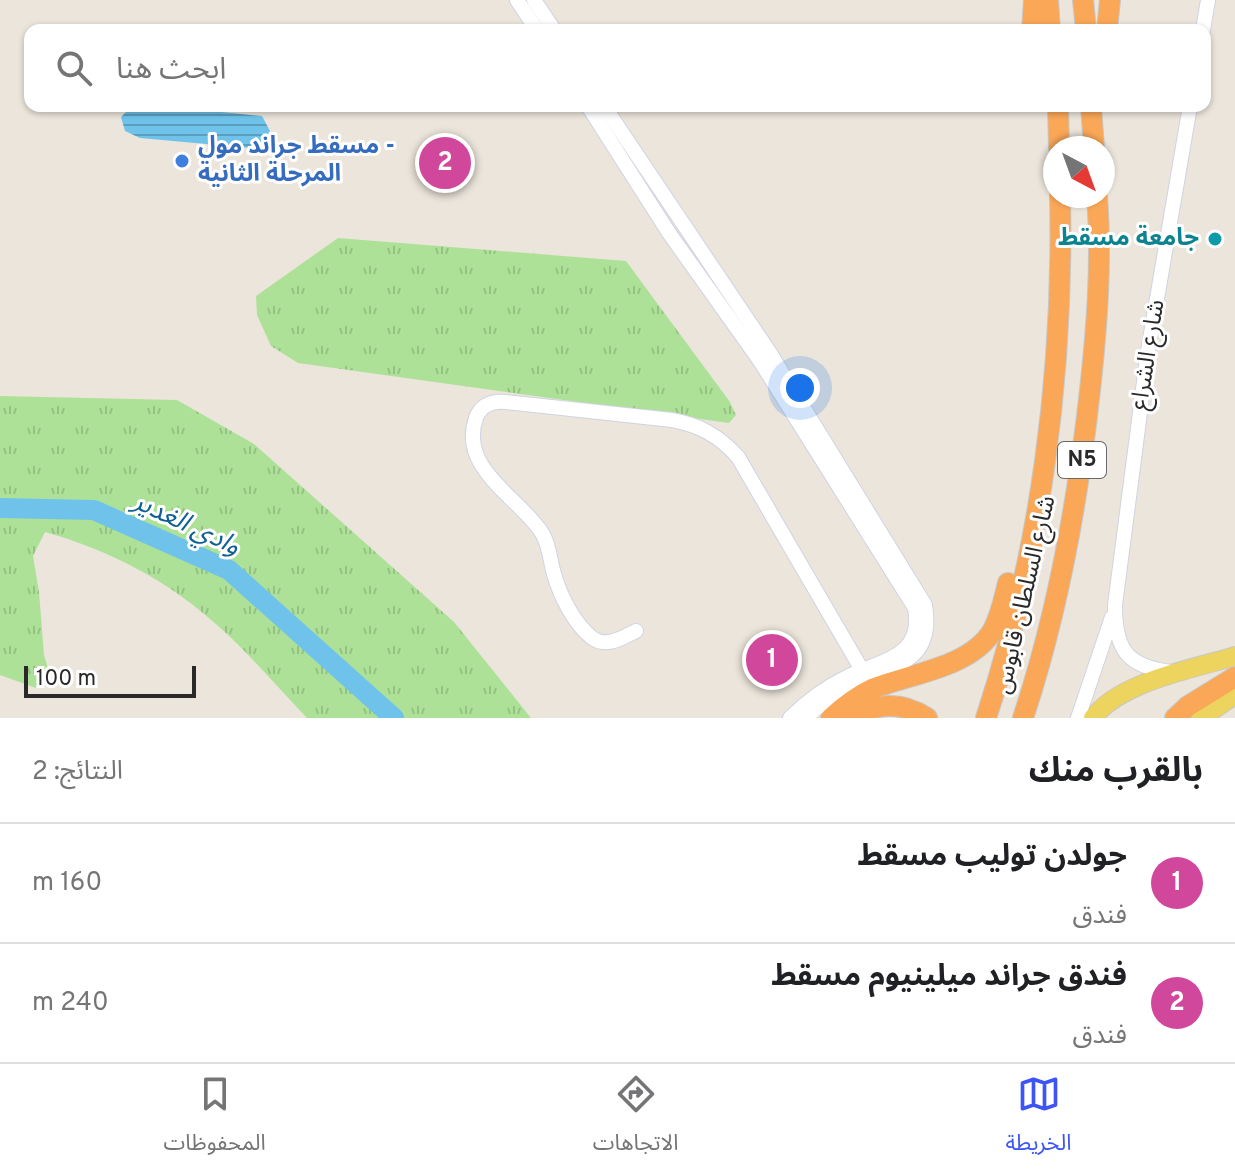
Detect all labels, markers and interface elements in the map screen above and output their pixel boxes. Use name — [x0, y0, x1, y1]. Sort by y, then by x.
search box — [24, 24, 1211, 112]
icon: search — [52, 46, 96, 90]
text: ابحث هنا — [116, 52, 226, 89]
place label: مسقط جراند مول - المرحلة الثانية — [198, 132, 395, 190]
pin: 2 — [419, 133, 471, 193]
north arrow — [1043, 136, 1115, 208]
marker: مسقط جراند مول - المرحلة الثانية — [173, 152, 191, 170]
place label: جامعة مسقط — [1058, 224, 1199, 254]
marker: جامعة مسقط — [1206, 230, 1224, 248]
street label: شارع الشراع — [1125, 298, 1173, 412]
your location — [780, 368, 820, 408]
road number: N5 — [1058, 442, 1106, 478]
water label: وادي الغدير — [125, 485, 245, 565]
street label: شارع السلطان قابوس — [989, 493, 1063, 697]
pin: 1 — [746, 630, 798, 690]
scale bar — [24, 662, 196, 698]
text: 100 m — [36, 666, 96, 693]
text: بالقرب منك — [1029, 751, 1203, 794]
text: النتائج: 2 — [32, 756, 123, 789]
text: جولدن توليب مسقط — [857, 839, 1127, 876]
text: 160 m — [32, 867, 102, 900]
text: 1 — [1172, 867, 1182, 900]
text: فندق — [1073, 900, 1127, 933]
text: فندق جراند ميلينيوم مسقط — [771, 959, 1127, 996]
text: 240 m — [32, 987, 109, 1020]
text: 2 — [1169, 987, 1185, 1020]
text: فندق — [1073, 1020, 1127, 1053]
tab: المحفوظات — [164, 1072, 266, 1166]
tab: الاتجاهات — [593, 1072, 679, 1166]
tab: الخريطة — [1006, 1072, 1072, 1166]

